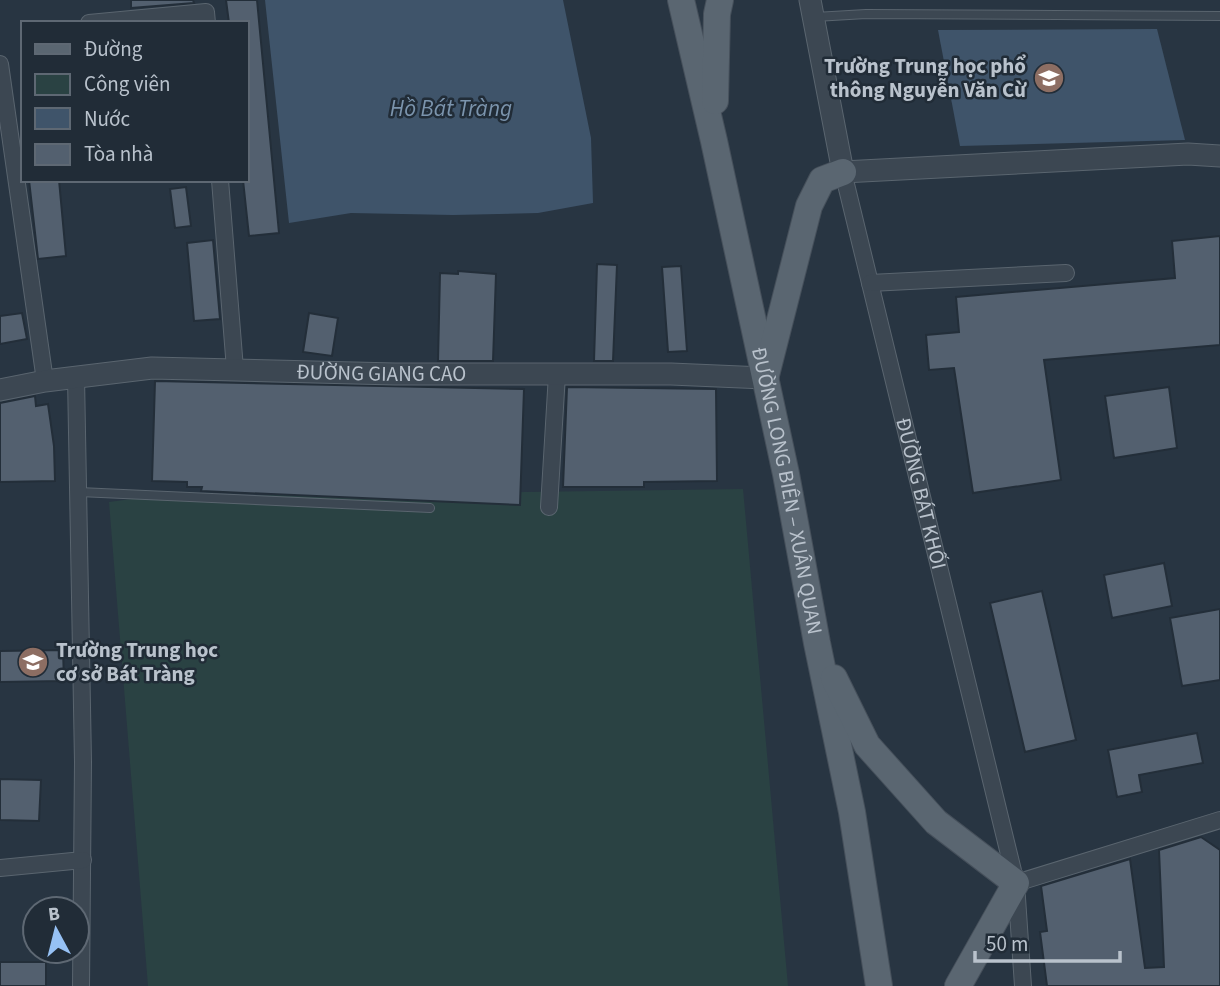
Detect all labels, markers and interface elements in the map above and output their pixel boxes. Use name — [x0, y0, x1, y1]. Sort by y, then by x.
legend — [21, 21, 248, 182]
text: Đường — [84, 34, 143, 64]
place label: Trường Trung học phổ thông Nguyễn Văn Cừ — [824, 51, 1027, 105]
school or university icon: Trường Trung học phổ thông Nguyễn Văn Cừ — [1032, 61, 1066, 95]
text: Công viên — [84, 69, 171, 99]
water label: Hồ Bát Tràng — [390, 92, 512, 125]
text: Nước — [84, 104, 130, 134]
text: Tòa nhà — [84, 139, 153, 169]
street label: ĐƯỜNG LONG BIÊN – XUÂN QUAN — [744, 344, 830, 637]
street label: ĐƯỜNG GIANG CAO — [296, 357, 466, 389]
street label: ĐƯỜNG BÁT KHỐI — [888, 415, 954, 573]
place label: Trường Trung học cơ sở Bát Tràng — [56, 635, 218, 689]
school or university icon: Trường Trung học cơ sở Bát Tràng — [16, 645, 50, 679]
north arrow — [21, 895, 91, 965]
text: B — [47, 901, 61, 929]
scale bar — [975, 920, 1120, 964]
text: 50 m — [986, 929, 1028, 959]

